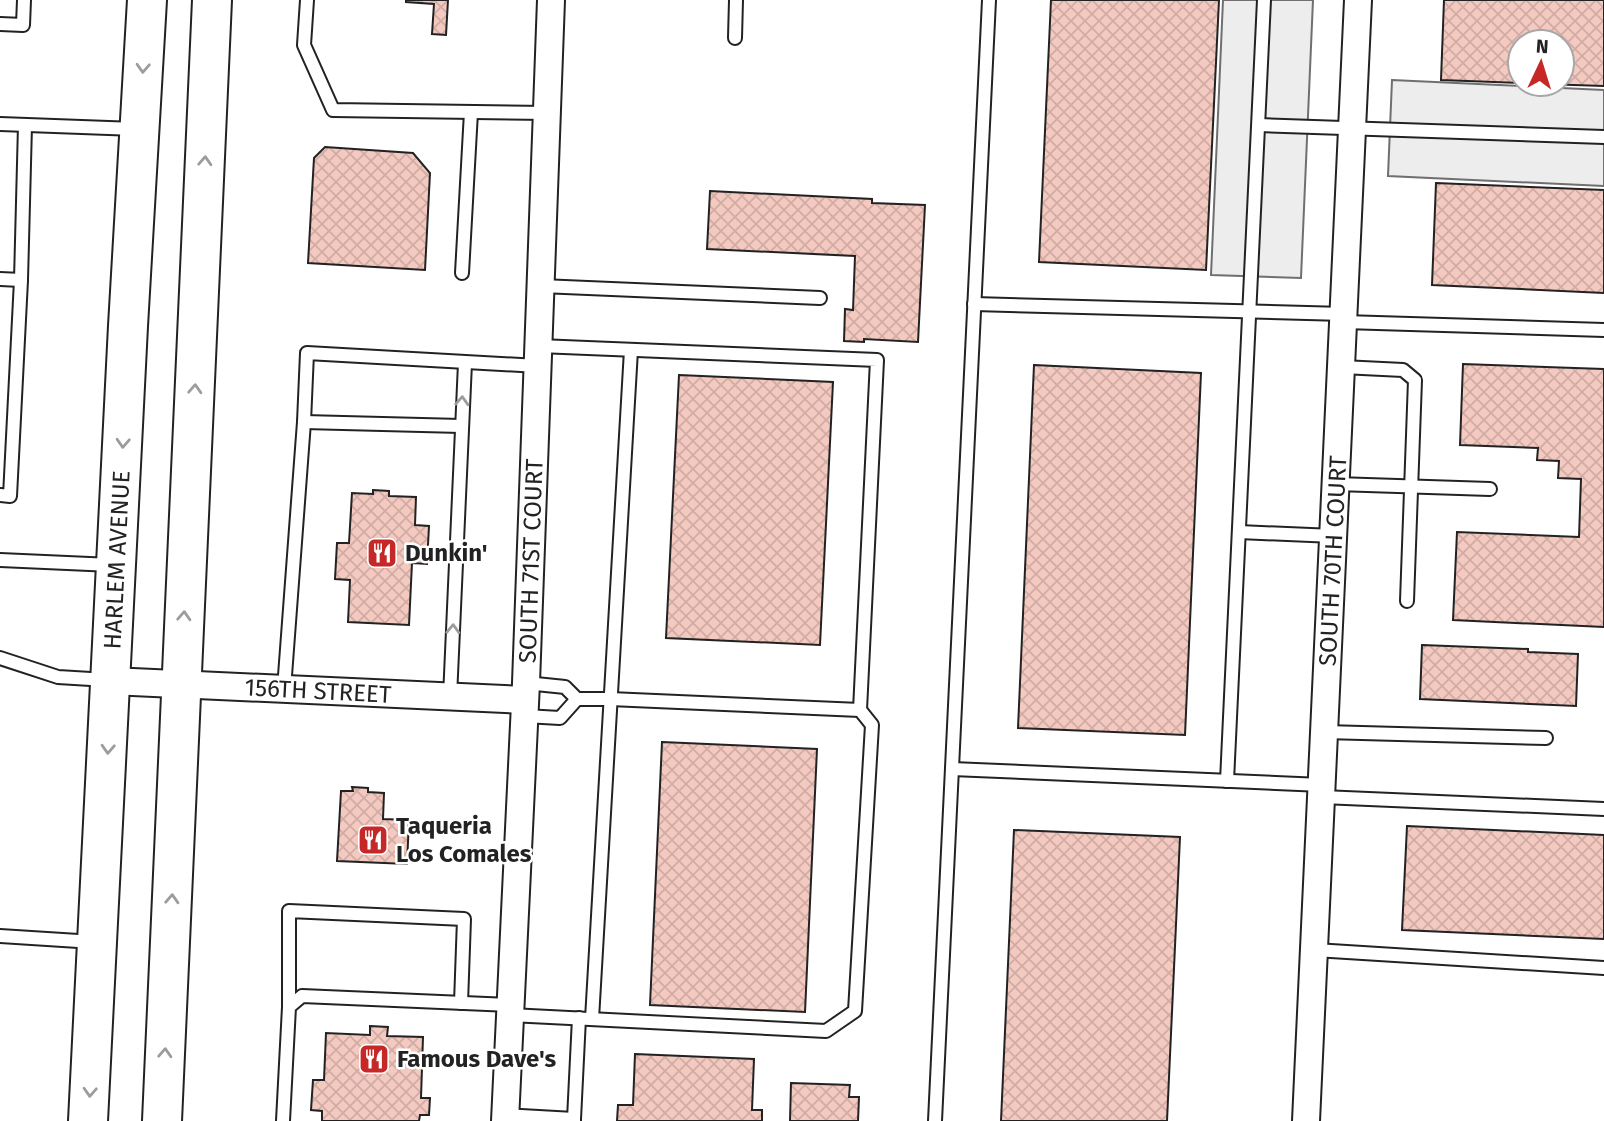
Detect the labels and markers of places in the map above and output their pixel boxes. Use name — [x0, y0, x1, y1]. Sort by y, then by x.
restaurant icon: Dunkin' — [365, 536, 399, 570]
place label: Dunkin' — [405, 539, 488, 567]
place label: Taqueria Los Comales — [396, 812, 532, 868]
restaurant icon: Taqueria Los Comales — [356, 823, 390, 857]
restaurant icon: Famous Dave's — [357, 1042, 391, 1076]
place label: Famous Dave's — [397, 1045, 556, 1073]

